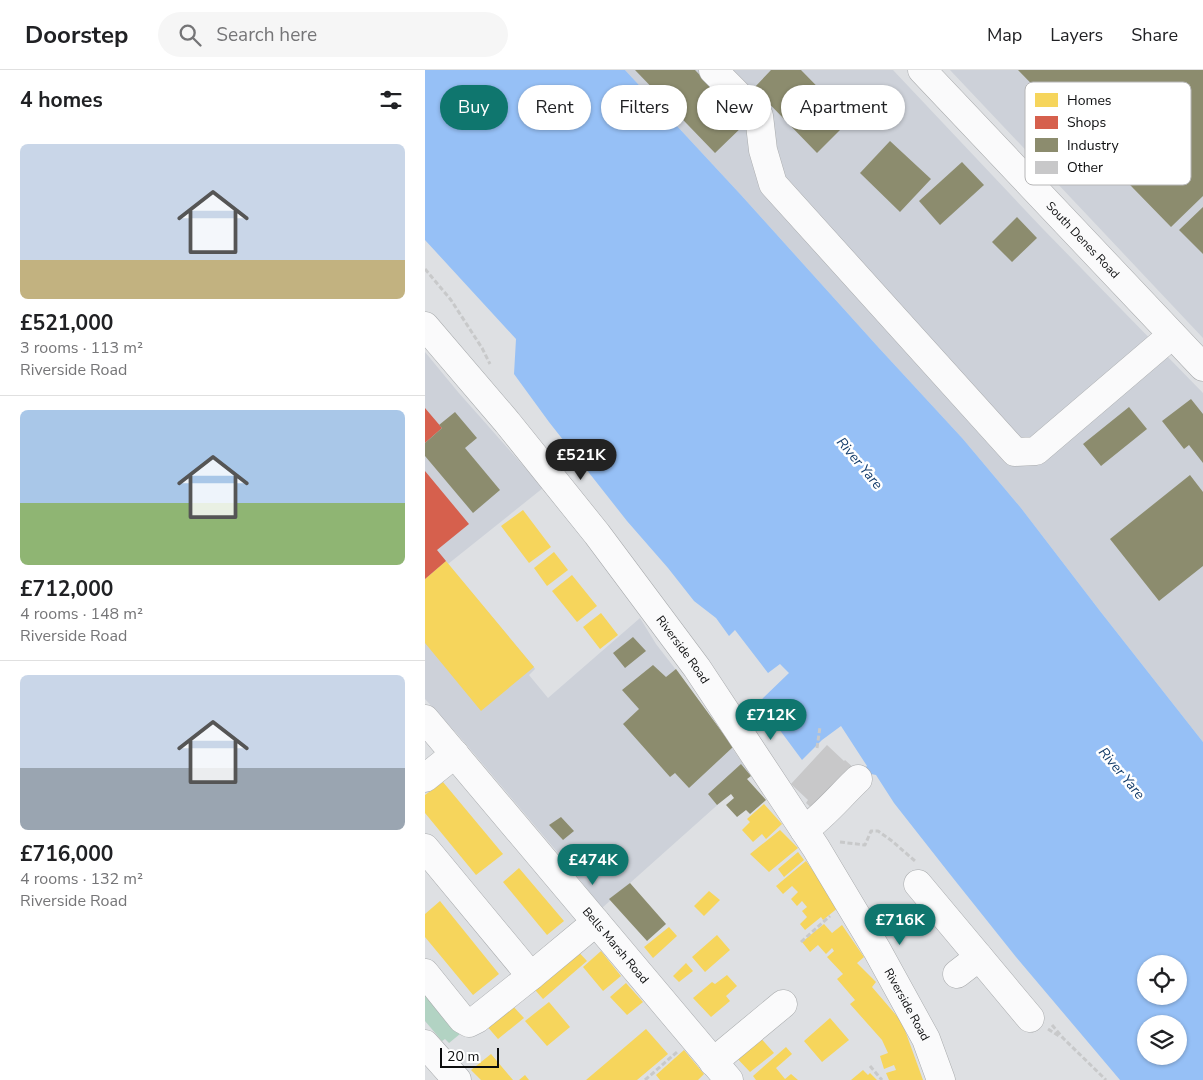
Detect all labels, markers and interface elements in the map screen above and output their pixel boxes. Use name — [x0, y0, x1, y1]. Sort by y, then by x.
search box — [158, 12, 508, 57]
text: Doorstep — [25, 19, 128, 51]
icon: search — [176, 21, 204, 49]
text: Search here — [216, 22, 317, 48]
text: Map — [987, 23, 1022, 47]
text: Layers — [1050, 23, 1103, 47]
text: Share — [1131, 23, 1178, 47]
legend — [1025, 82, 1191, 185]
chip: Buy — [440, 85, 508, 130]
chip: Rent — [518, 85, 591, 130]
chip: Filters — [601, 85, 687, 130]
chip: New — [697, 85, 771, 130]
chip: Apartment — [781, 85, 905, 130]
text: 4 homes — [20, 86, 103, 114]
icon: filters — [377, 86, 405, 114]
text: Homes — [1067, 91, 1112, 110]
text: Shops — [1067, 113, 1107, 132]
text: Industry — [1067, 136, 1120, 155]
text: Other — [1067, 158, 1103, 177]
icon: home — [168, 177, 258, 267]
street label: South Denes Road — [1043, 198, 1123, 282]
text: £521,000 — [20, 309, 113, 337]
text: 3 rooms · 113 m² — [20, 337, 143, 359]
text: Riverside Road — [20, 359, 127, 381]
water label: River Yare — [832, 433, 887, 494]
pin: £521K — [546, 438, 616, 481]
icon: home — [168, 442, 258, 532]
text: £521K — [556, 444, 606, 466]
text: £712,000 — [20, 575, 113, 603]
text: 4 rooms · 148 m² — [20, 603, 143, 625]
street label: Riverside Road — [653, 612, 713, 687]
text: Riverside Road — [20, 625, 127, 647]
pin: £712K — [736, 698, 806, 741]
text: £712K — [746, 704, 796, 726]
icon: home — [168, 707, 258, 797]
water label: River Yare — [1094, 743, 1149, 804]
text: £716,000 — [20, 840, 113, 868]
pin: £474K — [558, 844, 628, 886]
text: £474K — [568, 849, 618, 871]
text: 4 rooms · 132 m² — [20, 868, 143, 890]
text: Riverside Road — [20, 890, 127, 912]
street label: Bells Marsh Road — [579, 904, 652, 987]
pin: £716K — [865, 904, 935, 946]
text: £716K — [875, 909, 925, 931]
map controls — [1137, 955, 1187, 1065]
button: locate — [1137, 955, 1187, 1005]
street label: Riverside Road — [881, 965, 933, 1044]
button: layers — [1137, 1015, 1187, 1065]
scale bar — [440, 1045, 499, 1068]
text: 20 m — [447, 1047, 479, 1066]

